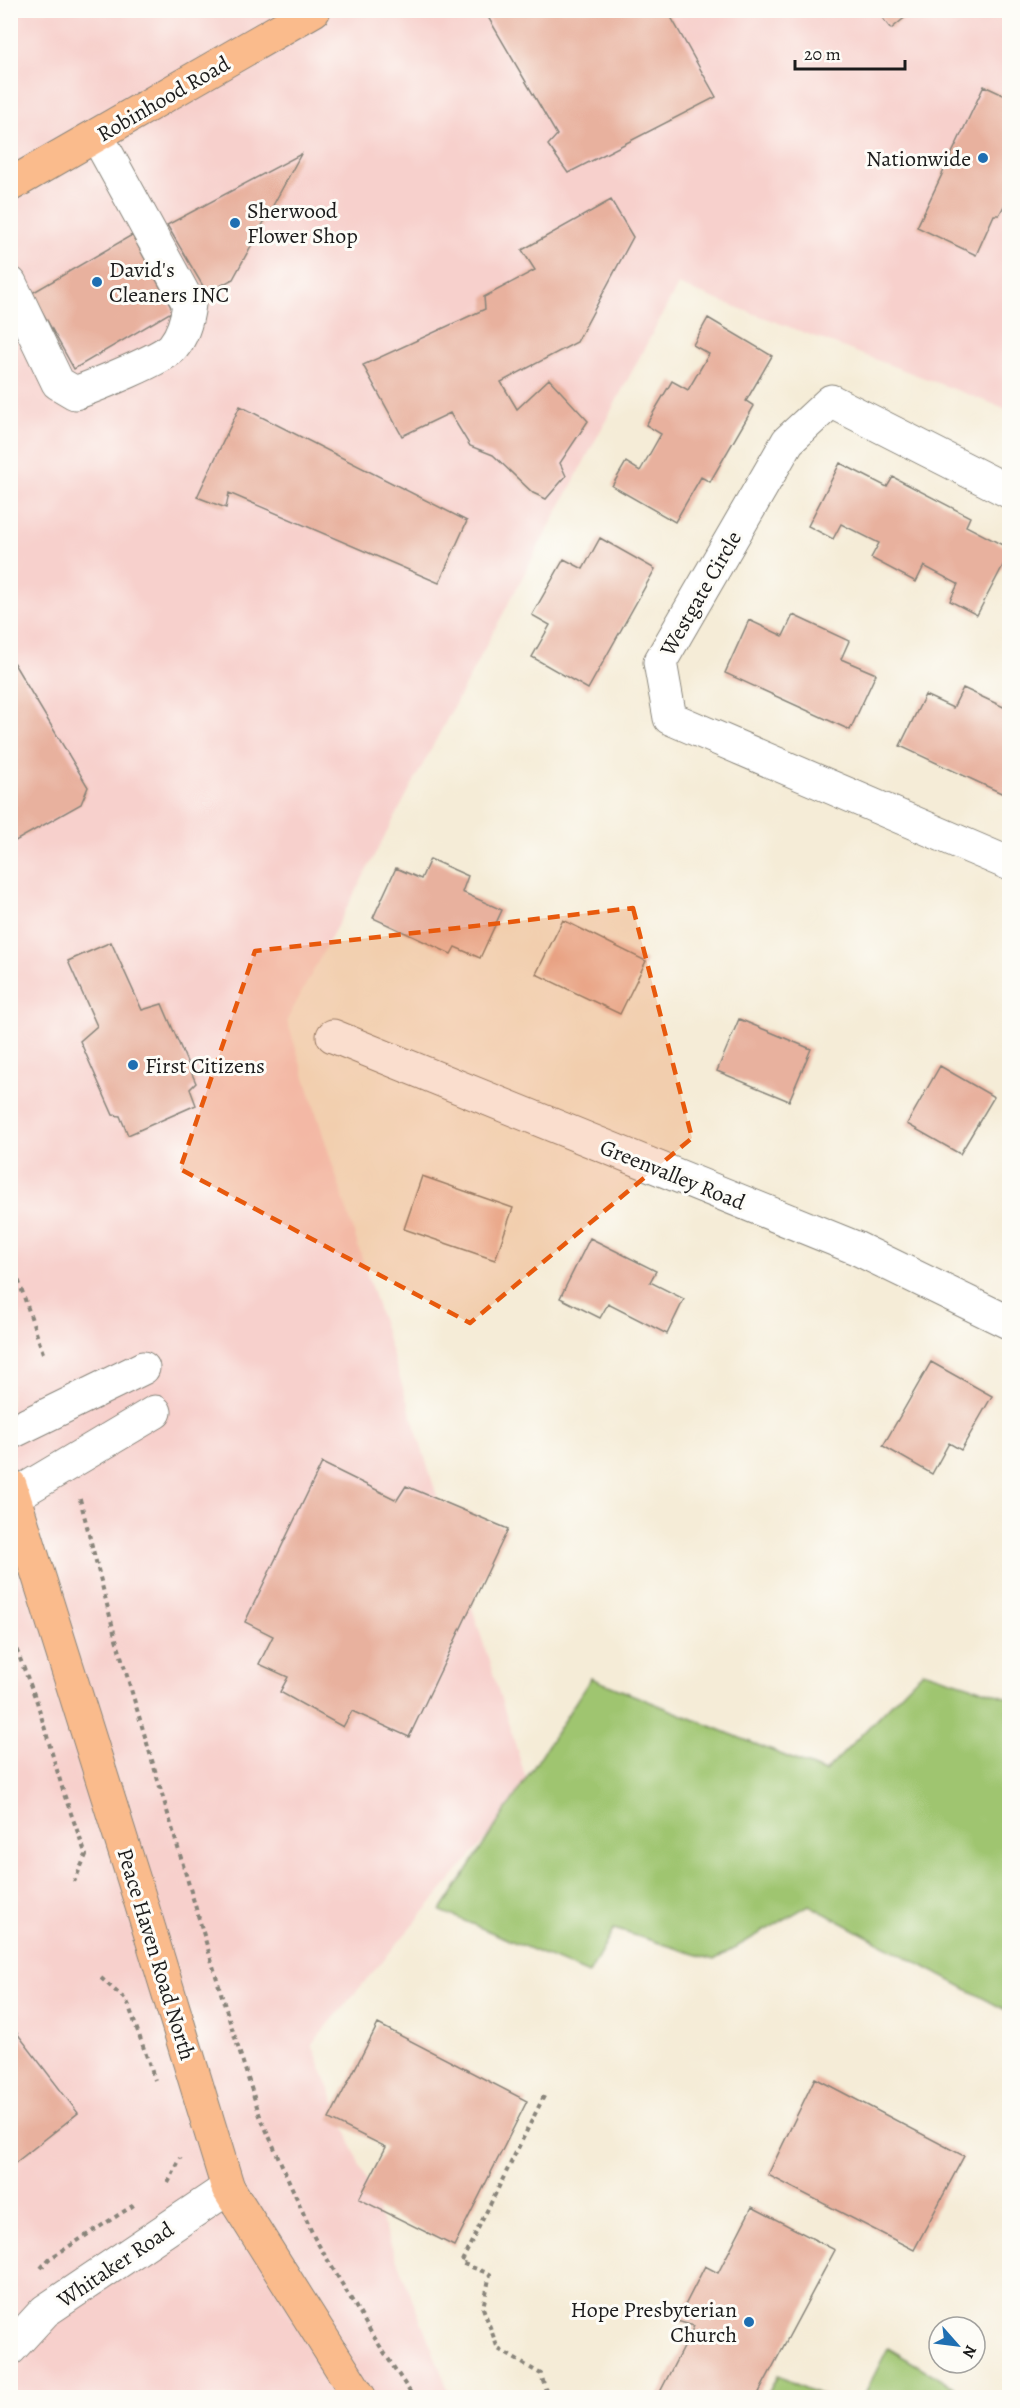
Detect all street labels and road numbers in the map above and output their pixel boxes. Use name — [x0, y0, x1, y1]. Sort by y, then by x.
street label: Robinhood Road — [92, 49, 236, 149]
street label: Westgate Circle — [652, 526, 749, 662]
street label: Greenvalley Road — [596, 1132, 750, 1218]
street label: Peace Haven Road North — [110, 1845, 203, 2064]
street label: Whitaker Road — [51, 2215, 180, 2315]

